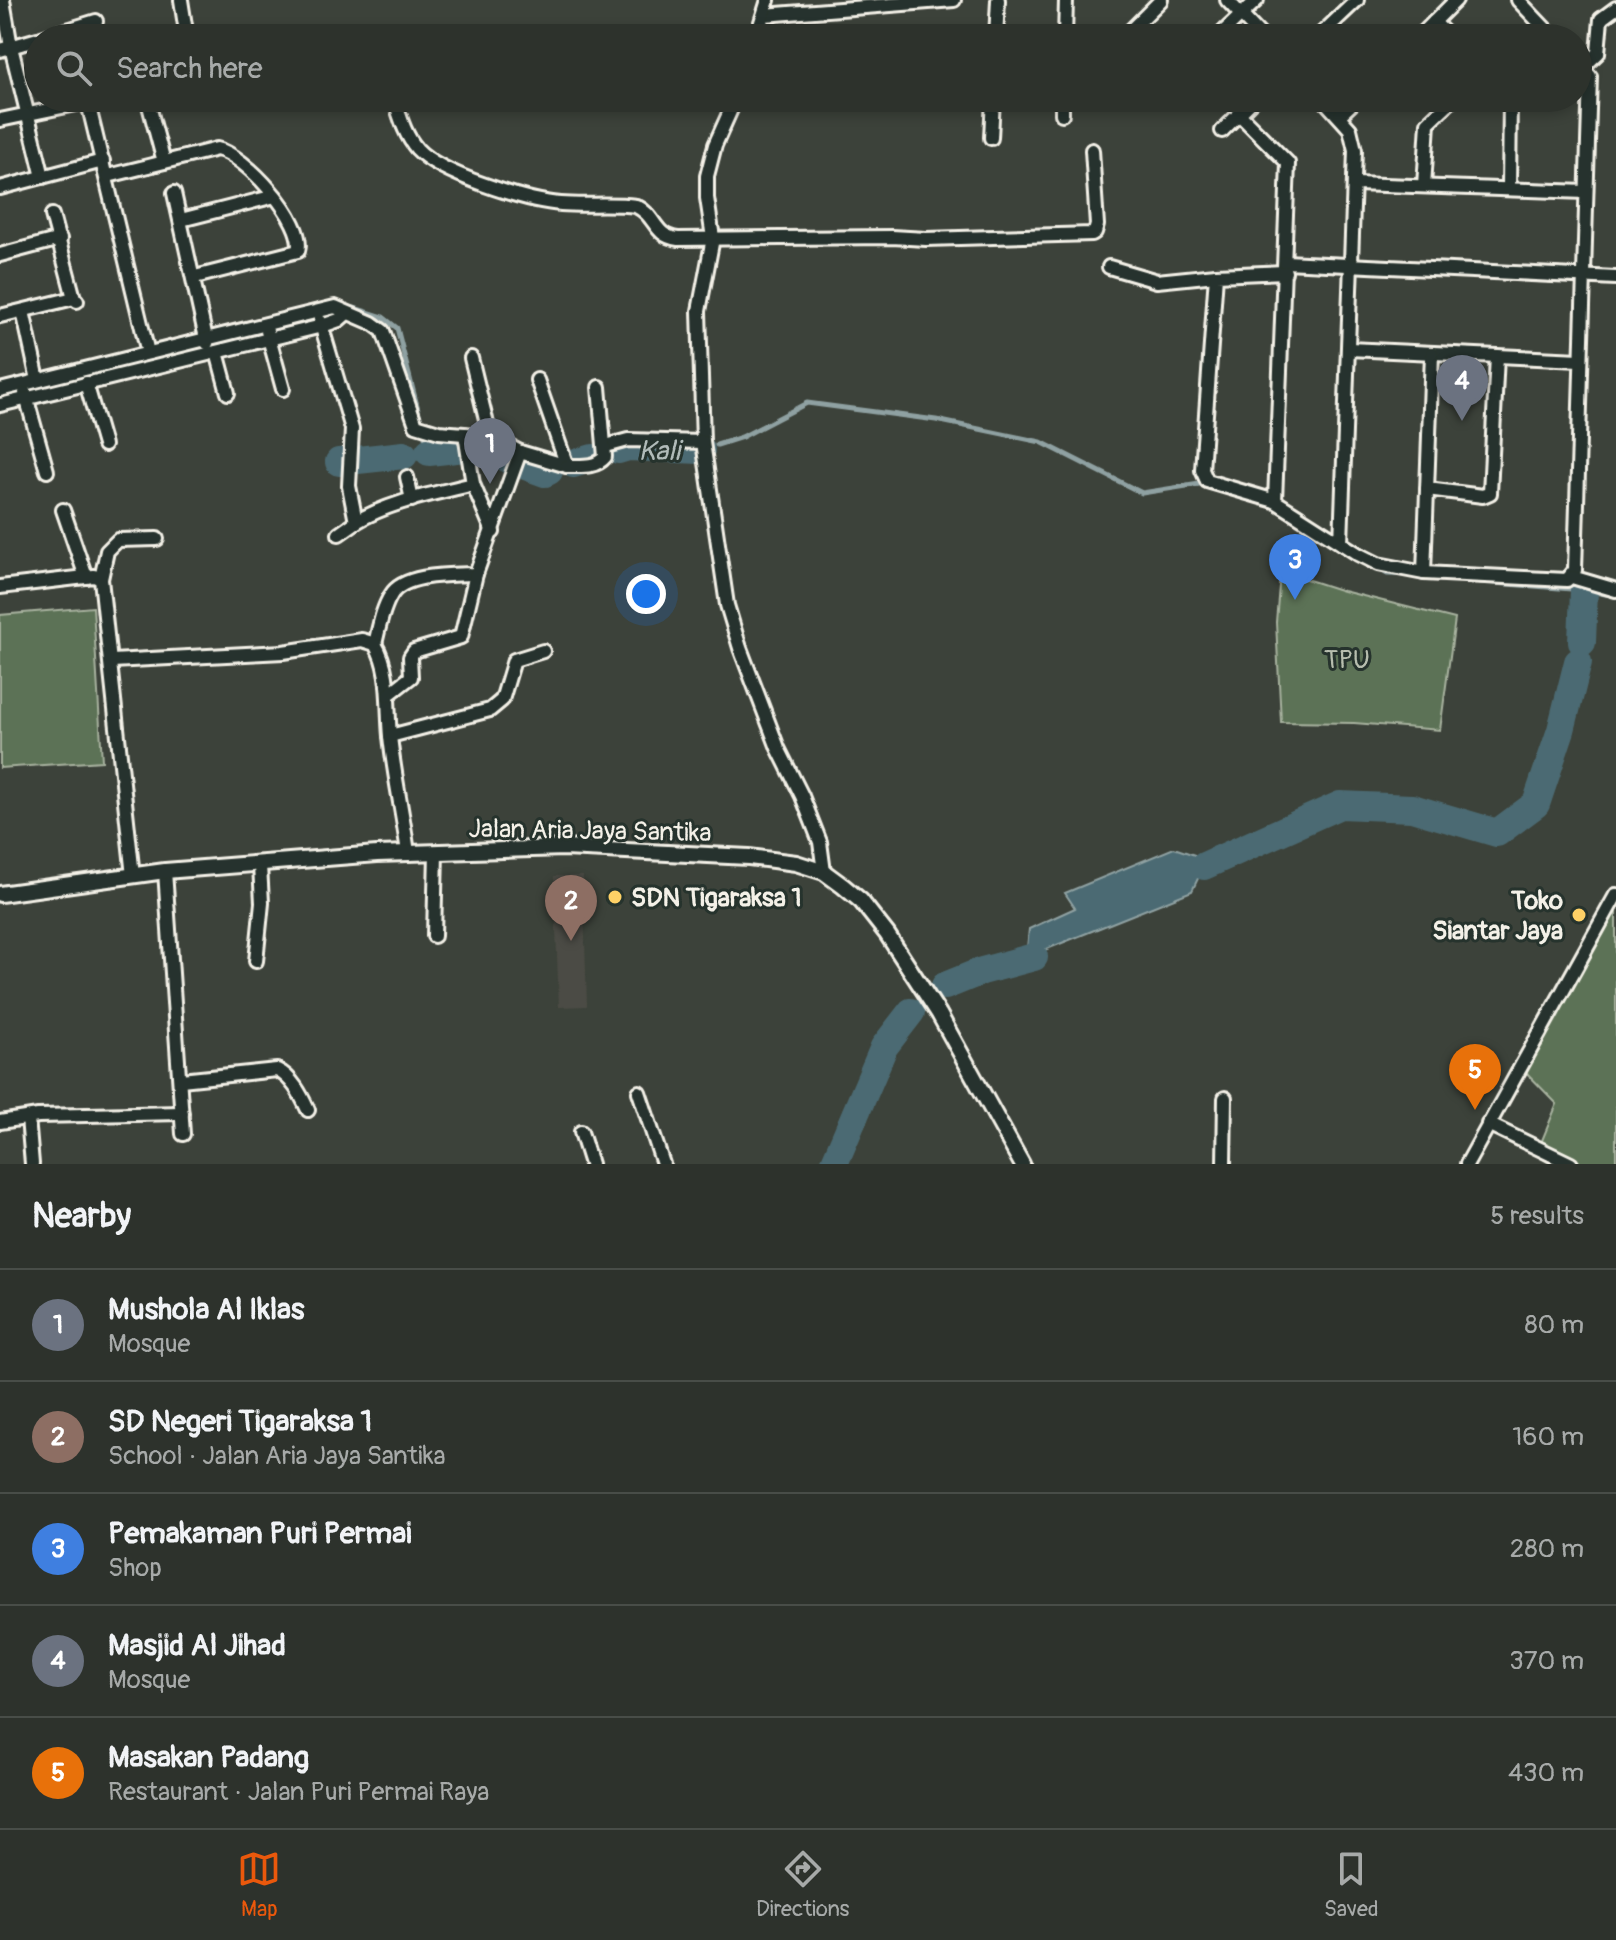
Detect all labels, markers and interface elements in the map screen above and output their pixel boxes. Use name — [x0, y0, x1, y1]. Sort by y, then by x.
search box — [24, 24, 1592, 112]
icon: search — [52, 46, 96, 90]
text: Search here — [116, 50, 263, 87]
pin: 4 — [1436, 355, 1488, 421]
pin: 1 — [464, 418, 516, 484]
water label: Kali — [638, 434, 684, 469]
pin: 3 — [1269, 534, 1321, 600]
your location — [626, 574, 666, 614]
park label: TPU — [1324, 644, 1370, 676]
street label: Jalan Aria Jaya Santika — [468, 813, 712, 849]
pin: 2 — [545, 875, 597, 941]
place label: SDN Tigaraksa 1 — [631, 882, 802, 914]
place label: Toko Siantar Jaya — [1432, 885, 1563, 947]
marker: SDN Tigaraksa 1 — [606, 888, 624, 906]
marker: Toko Siantar Jaya — [1570, 906, 1588, 924]
pin: 5 — [1449, 1044, 1501, 1110]
text: Nearby — [32, 1195, 131, 1238]
text: 5 results — [1490, 1200, 1584, 1232]
text: Mushola Al Iklas — [108, 1291, 304, 1328]
text: 1 — [53, 1309, 63, 1341]
text: 80 m — [1524, 1309, 1584, 1341]
text: Mosque — [108, 1328, 190, 1360]
text: SD Negeri Tigaraksa 1 — [108, 1403, 372, 1440]
text: 2 — [51, 1421, 65, 1453]
text: 160 m — [1512, 1421, 1584, 1453]
text: School · Jalan Aria Jaya Santika — [108, 1440, 446, 1472]
text: Pemakaman Puri Permai — [108, 1515, 411, 1552]
text: 3 — [51, 1533, 65, 1565]
text: 280 m — [1510, 1533, 1584, 1565]
text: Shop — [108, 1552, 162, 1584]
text: Masjid Al Jihad — [108, 1627, 286, 1664]
text: 4 — [50, 1645, 66, 1677]
text: 370 m — [1509, 1645, 1584, 1677]
text: Mosque — [108, 1664, 190, 1696]
text: Masakan Padang — [108, 1739, 309, 1776]
text: 5 — [51, 1757, 65, 1789]
text: 430 m — [1508, 1757, 1584, 1789]
text: Restaurant · Jalan Puri Permai Raya — [108, 1776, 489, 1808]
tab: Map — [237, 1847, 281, 1923]
tab: Directions — [756, 1847, 849, 1923]
tab: Saved — [1324, 1847, 1379, 1923]

